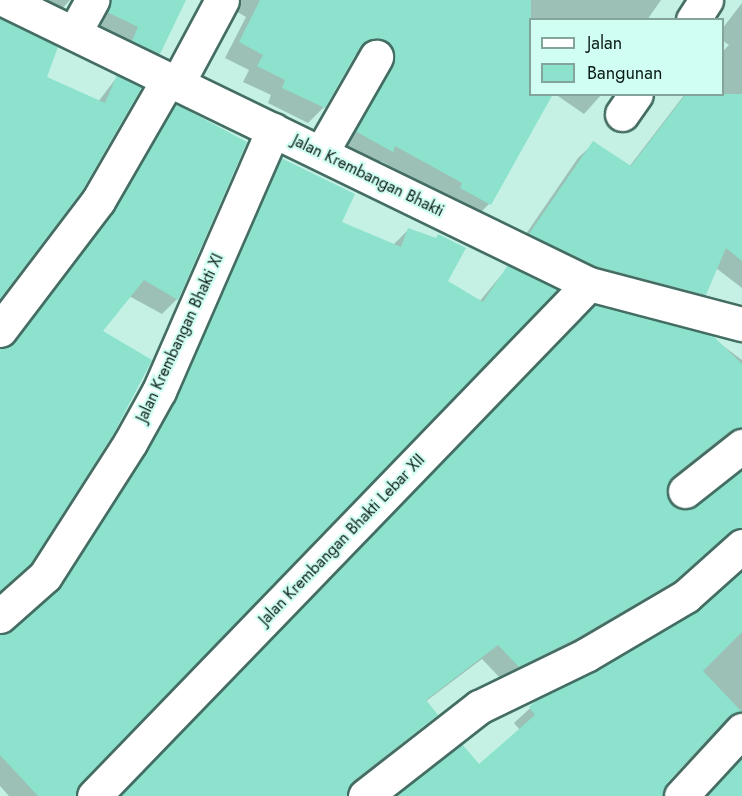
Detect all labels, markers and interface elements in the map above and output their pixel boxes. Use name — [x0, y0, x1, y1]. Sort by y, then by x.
legend — [529, 18, 724, 96]
text: Jalan — [587, 30, 622, 56]
text: Bangunan — [587, 60, 662, 86]
street label: Jalan Krembangan Bhakti — [289, 131, 447, 221]
street label: Jalan Krembangan Bhakti XI — [132, 251, 228, 425]
street label: Jalan Krembangan Bhakti Lebar XII — [255, 450, 429, 630]

